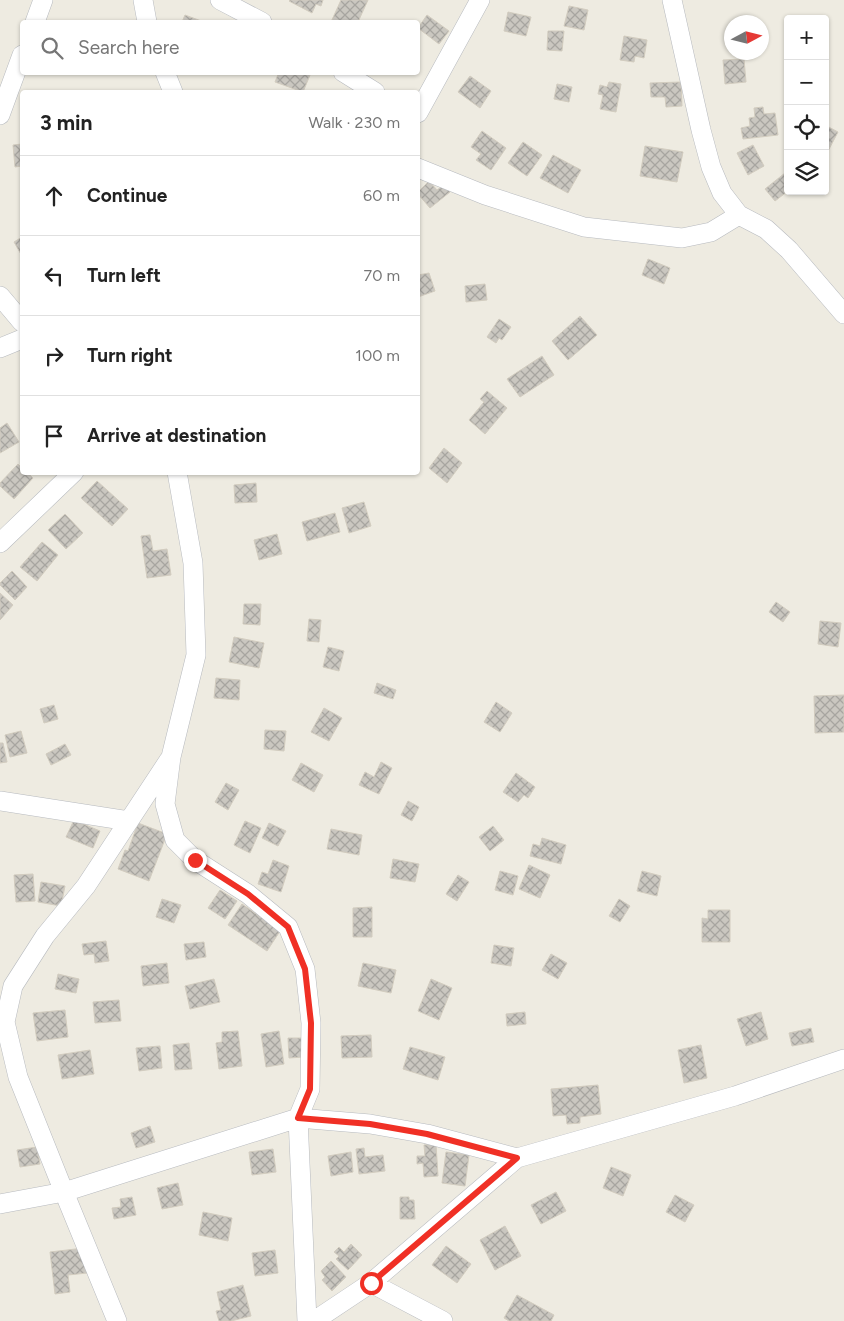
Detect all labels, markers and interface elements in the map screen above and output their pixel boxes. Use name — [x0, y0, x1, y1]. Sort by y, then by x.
north arrow — [724, 15, 769, 60]
map controls — [784, 15, 829, 195]
button: + — [784, 15, 829, 60]
search box — [20, 20, 420, 75]
icon: search — [38, 34, 66, 62]
text: Search here — [78, 36, 180, 59]
button: − — [784, 60, 829, 105]
button: locate — [784, 105, 829, 150]
text: 3 min — [40, 110, 92, 135]
text: Walk · 230 m — [308, 113, 400, 132]
button: layers — [784, 150, 829, 195]
icon: ahead — [40, 182, 68, 210]
text: Continue — [87, 184, 167, 207]
text: 60 m — [363, 186, 400, 205]
icon: left — [40, 262, 68, 290]
text: Turn left — [87, 264, 161, 287]
text: 70 m — [364, 266, 400, 285]
icon: right — [40, 342, 68, 370]
text: Turn right — [87, 344, 173, 367]
text: 100 m — [355, 346, 400, 365]
icon: arrive — [40, 422, 68, 450]
text: Arrive at destination — [87, 424, 266, 447]
route end — [184, 849, 207, 872]
route start — [360, 1272, 383, 1295]

